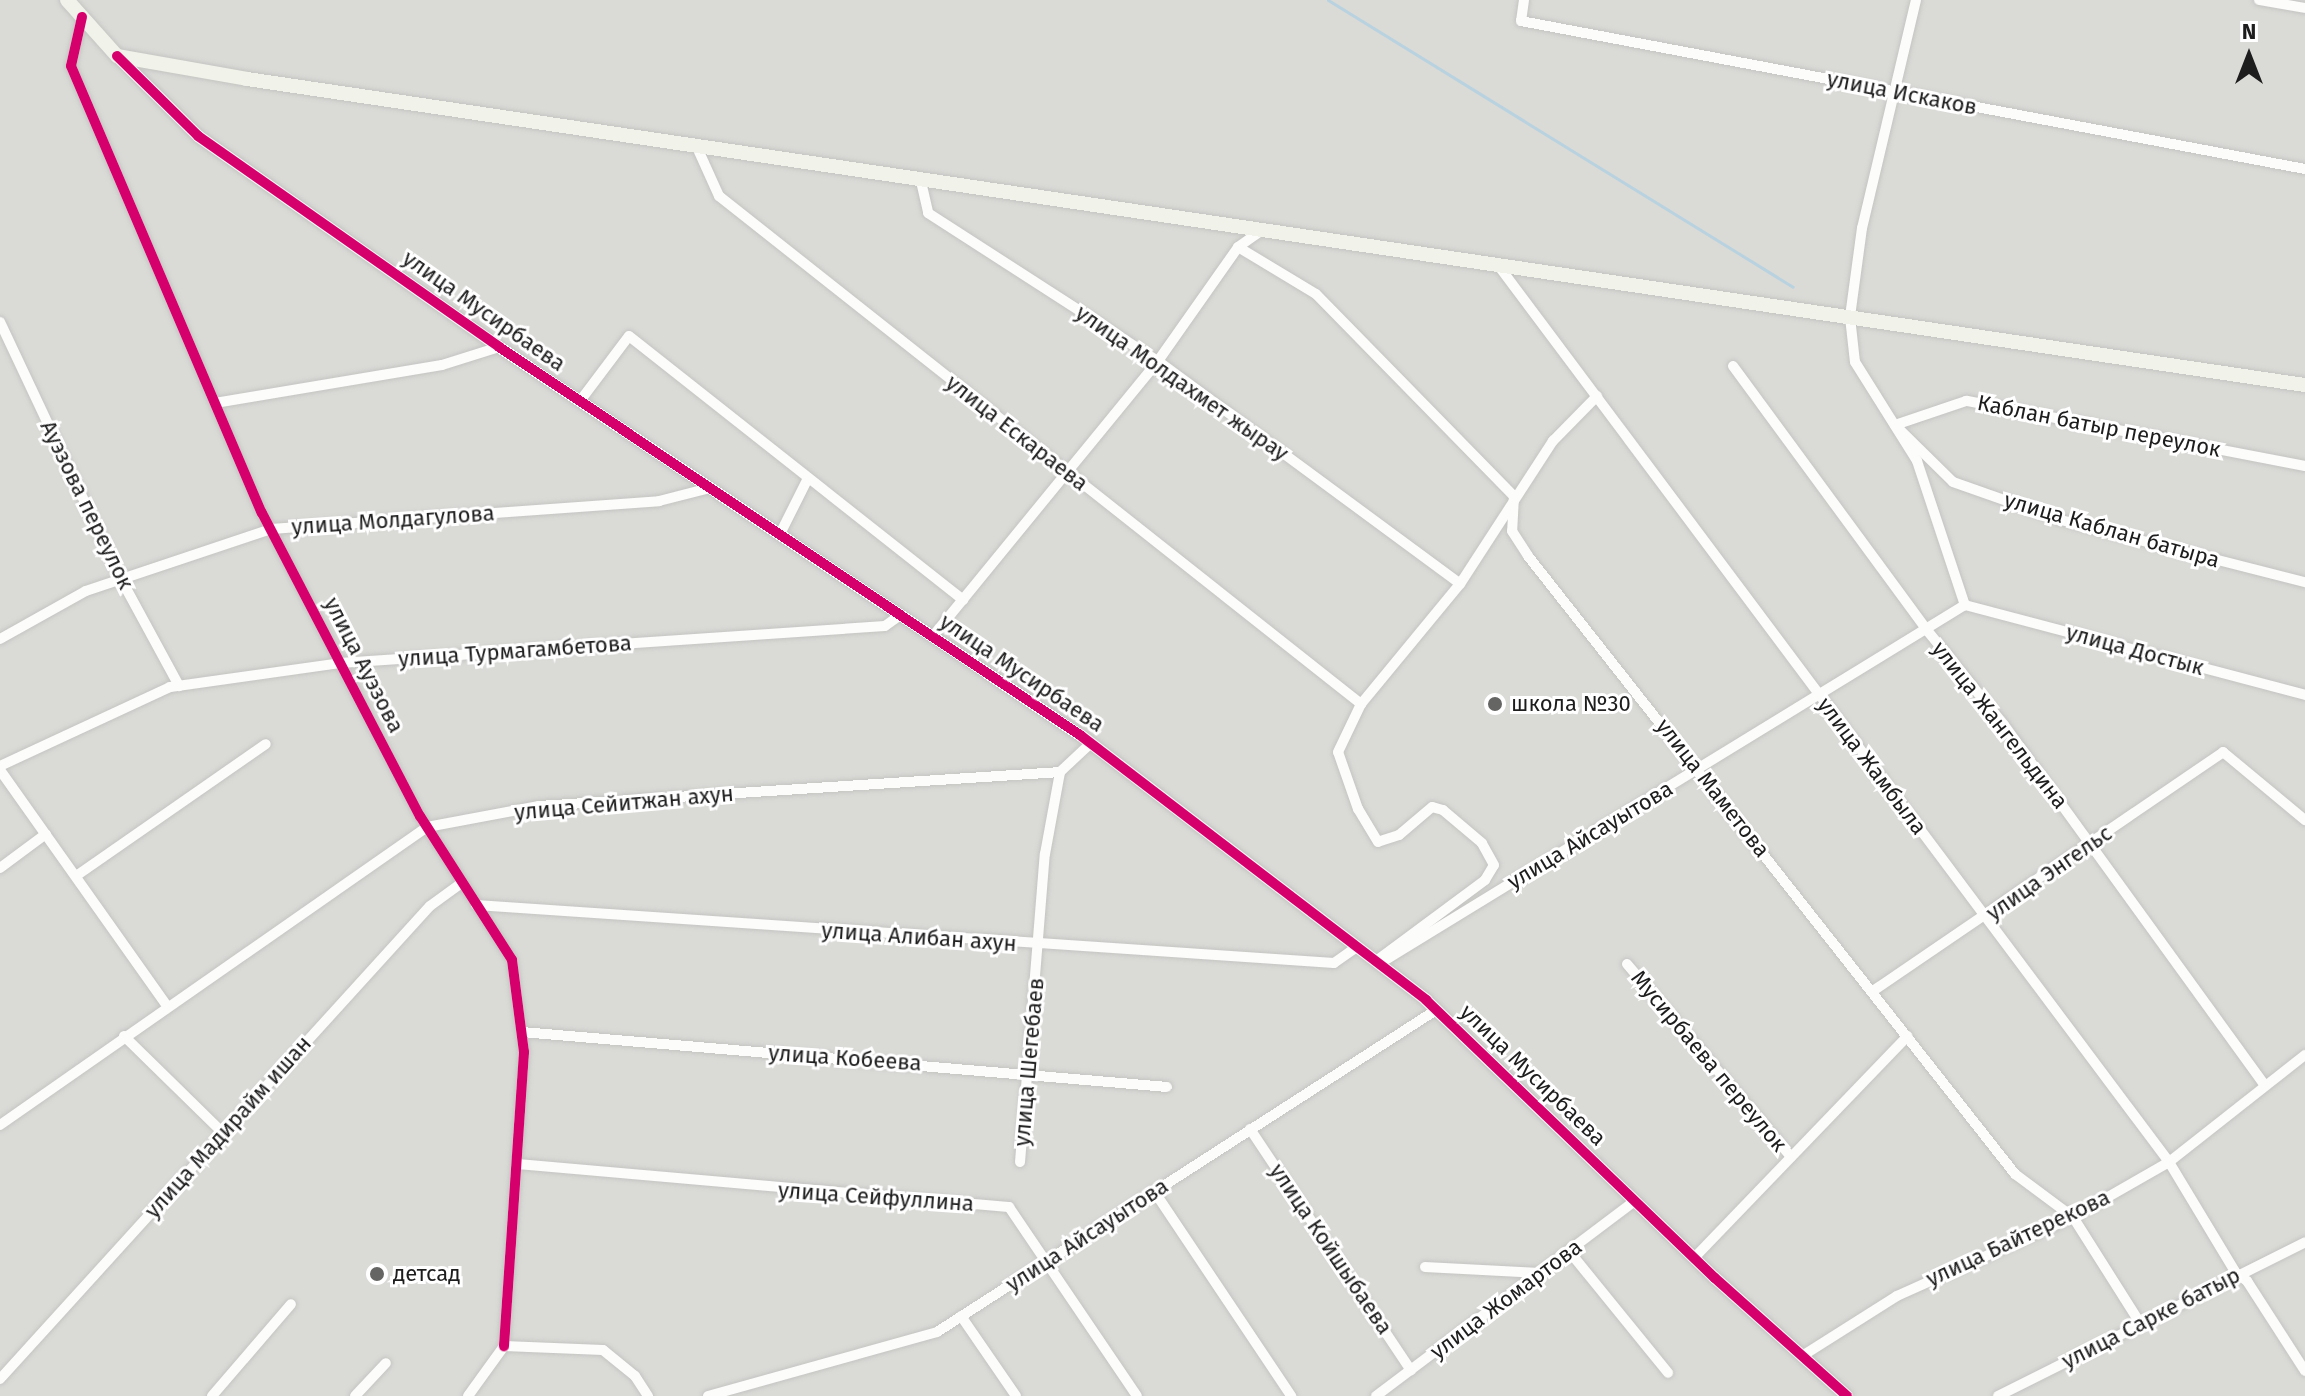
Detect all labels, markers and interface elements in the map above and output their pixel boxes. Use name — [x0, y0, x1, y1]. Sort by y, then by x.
north arrow — [2209, 16, 2289, 96]
text: N — [2242, 18, 2256, 45]
street label: улица Искаков — [1825, 66, 1979, 120]
street label: улица Мусирбаева — [398, 245, 570, 377]
street label: улица Молдахмет жырау — [1071, 299, 1293, 467]
street label: улица Ескараева — [941, 369, 1093, 497]
street label: Каблан батыр переулок — [1975, 389, 2223, 463]
street label: Ауэзова переулок — [35, 416, 139, 594]
street label: улица Каблан батыра — [2001, 487, 2223, 573]
street label: улица Молдагулова — [291, 500, 495, 540]
street label: улица Ауэзова — [319, 593, 409, 737]
street label: улица Мусирбаева — [935, 608, 1109, 738]
street label: улица Достык — [2063, 619, 2207, 681]
street label: улица Турмагамбетова — [397, 630, 633, 672]
street label: улица Жангельдина — [1926, 636, 2074, 814]
place label: школа №30 — [1511, 691, 1631, 717]
street label: улица Жамбыла — [1812, 692, 1932, 840]
marker: школа №30 — [1486, 695, 1504, 713]
street label: улица Маметова — [1651, 713, 1775, 863]
street label: улица Айсауытова — [1503, 775, 1677, 895]
street label: улица Сейитжан ахун — [513, 780, 735, 826]
street label: улица Энгельс — [1981, 820, 2117, 926]
street label: улица Алибан ахун — [821, 917, 1017, 957]
street label: Мусирбаева переулок — [1625, 965, 1793, 1157]
street label: улица Шегебаев — [1008, 977, 1050, 1147]
street label: улица Мусирбаева — [1455, 999, 1611, 1151]
street label: улица Мадирайм ишан — [139, 1030, 317, 1224]
street label: улица Кобеева — [768, 1039, 922, 1077]
street label: улица Койшыбаева — [1264, 1159, 1398, 1339]
street label: улица Айсауытова — [1001, 1173, 1173, 1297]
street label: улица Сейфуллина — [777, 1177, 975, 1217]
street label: улица Байтерекова — [1922, 1184, 2114, 1292]
street label: улица Жомартова — [1425, 1233, 1587, 1365]
place label: детсад — [393, 1261, 461, 1287]
street label: улица Сарке батыр — [2057, 1262, 2245, 1374]
marker: детсад — [368, 1265, 386, 1283]

